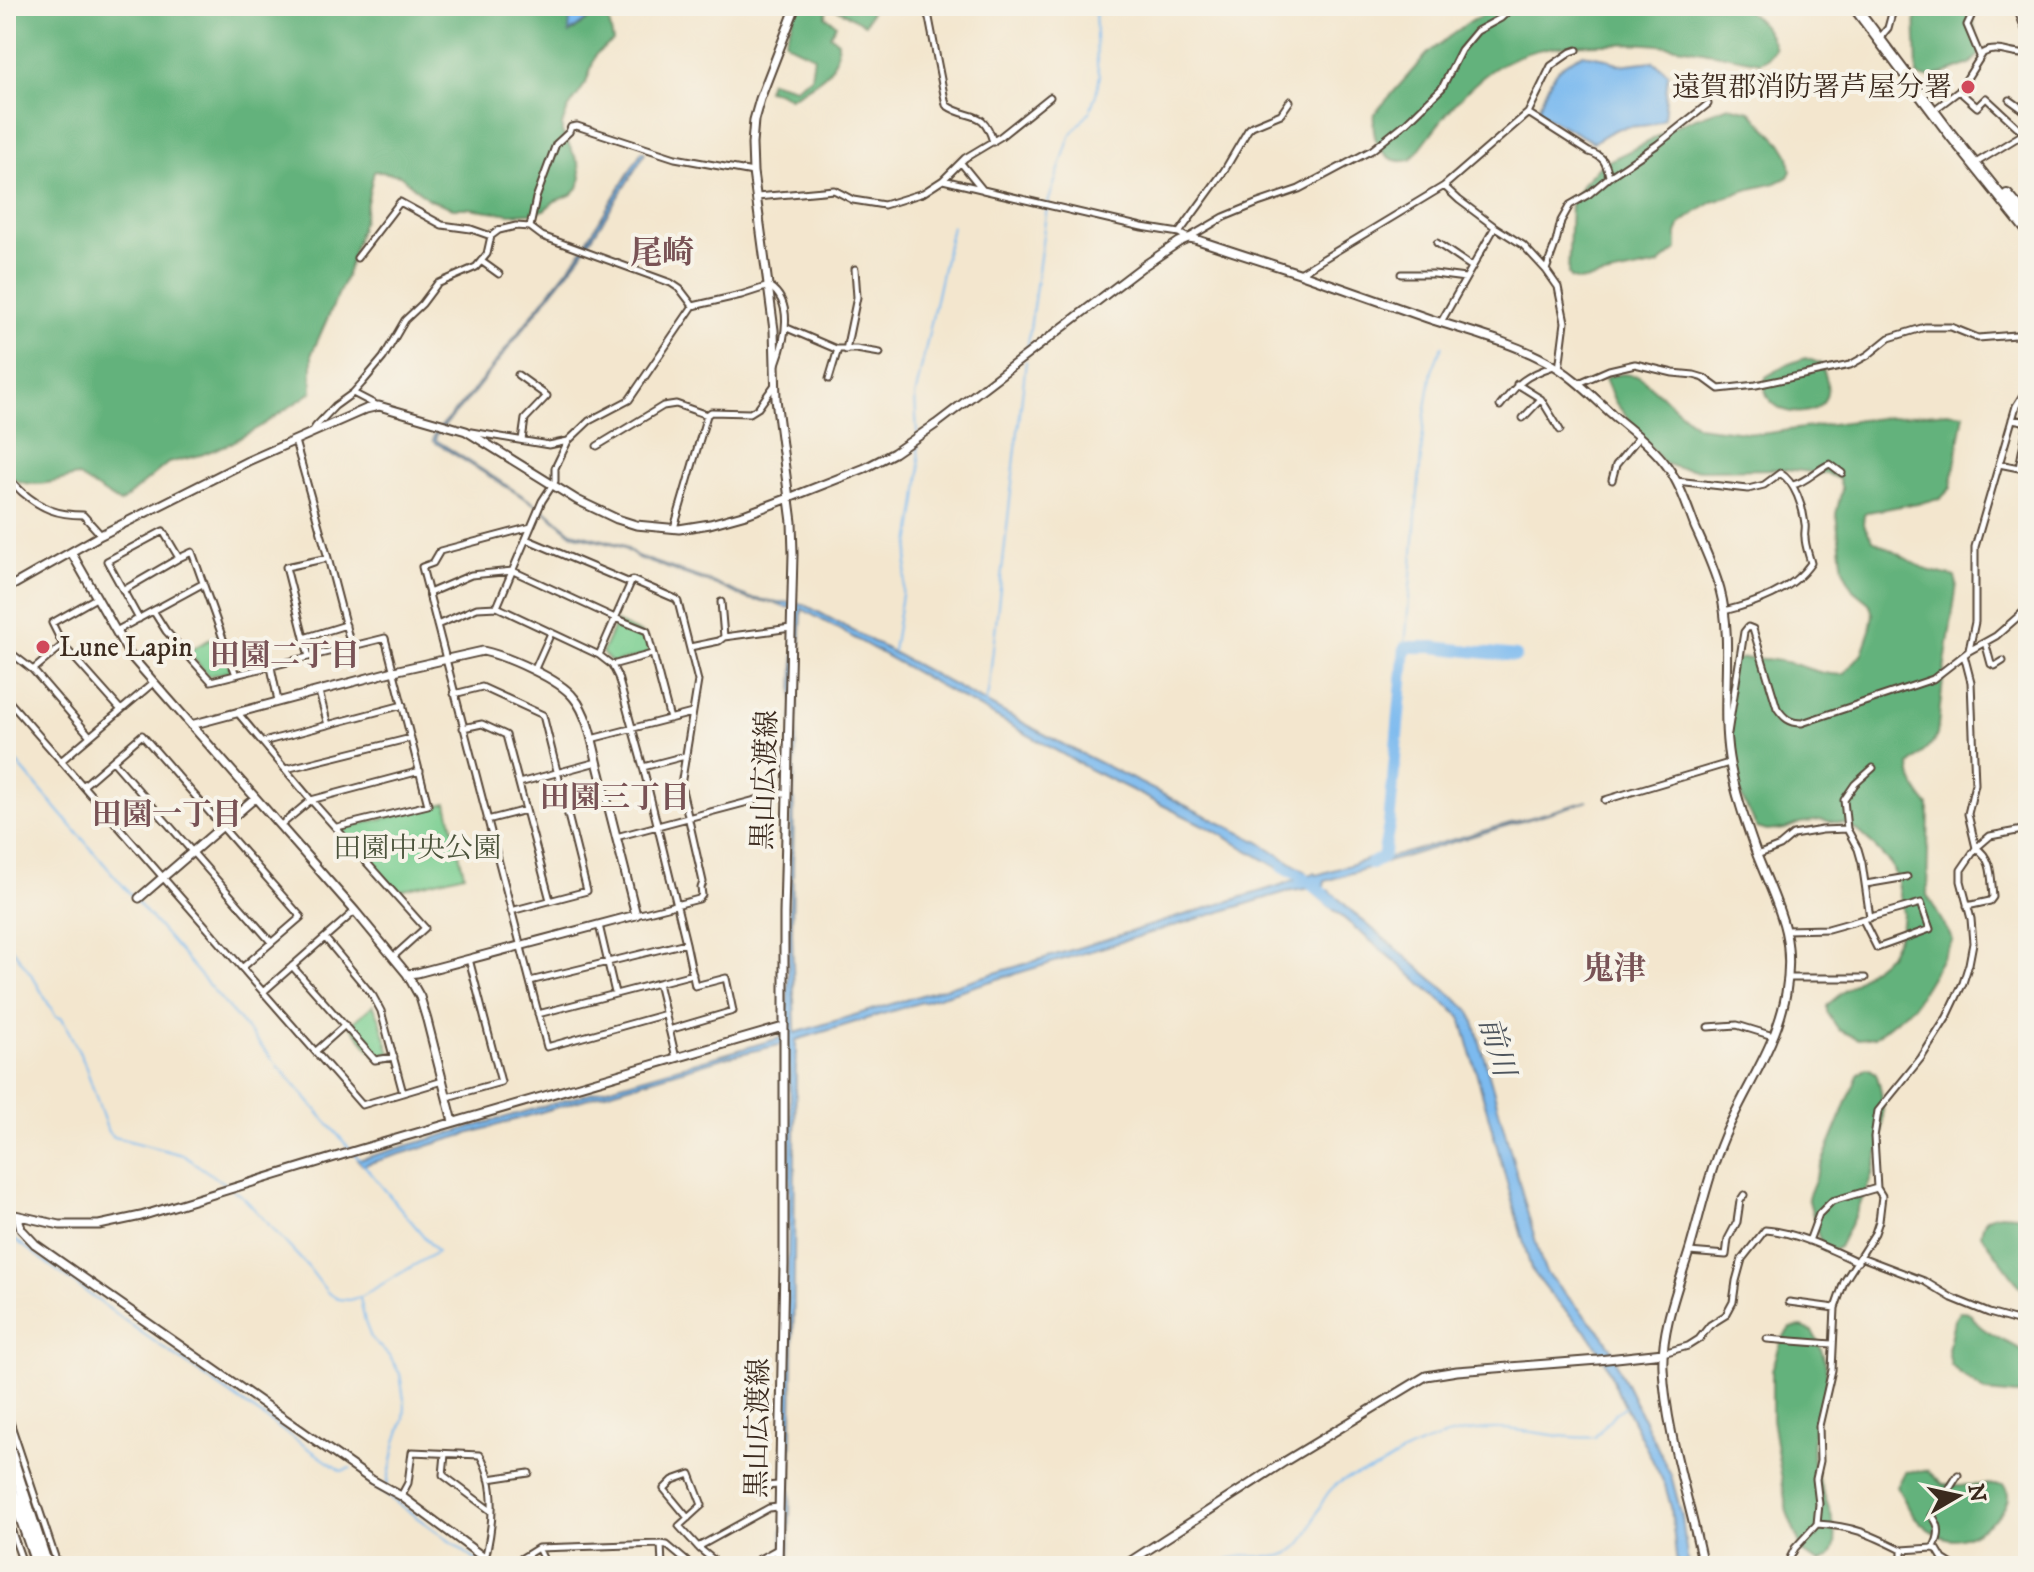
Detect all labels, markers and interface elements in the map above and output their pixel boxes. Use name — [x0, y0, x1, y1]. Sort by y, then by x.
place label: 遠賀郡消防署芦屋分署 — [1672, 70, 1952, 105]
marker: 遠賀郡消防署芦屋分署 — [1959, 78, 1977, 96]
district label: 尾崎 — [630, 234, 694, 274]
place label: Lune Lapin — [59, 630, 193, 665]
marker: Lune Lapin — [34, 638, 52, 656]
district label: 田園二丁目 — [210, 638, 360, 675]
street label: 黒山広渡線 — [745, 709, 785, 851]
district label: 田園三丁目 — [540, 780, 690, 817]
district label: 田園一丁目 — [92, 797, 242, 834]
park label: 田園中央公園 — [333, 831, 501, 866]
district label: 鬼津 — [1582, 950, 1646, 990]
water label: 前川 — [1470, 1013, 1523, 1084]
street label: 黒山広渡線 — [739, 1358, 777, 1498]
north arrow — [1918, 1456, 1998, 1536]
text: N — [1962, 1482, 1991, 1504]

